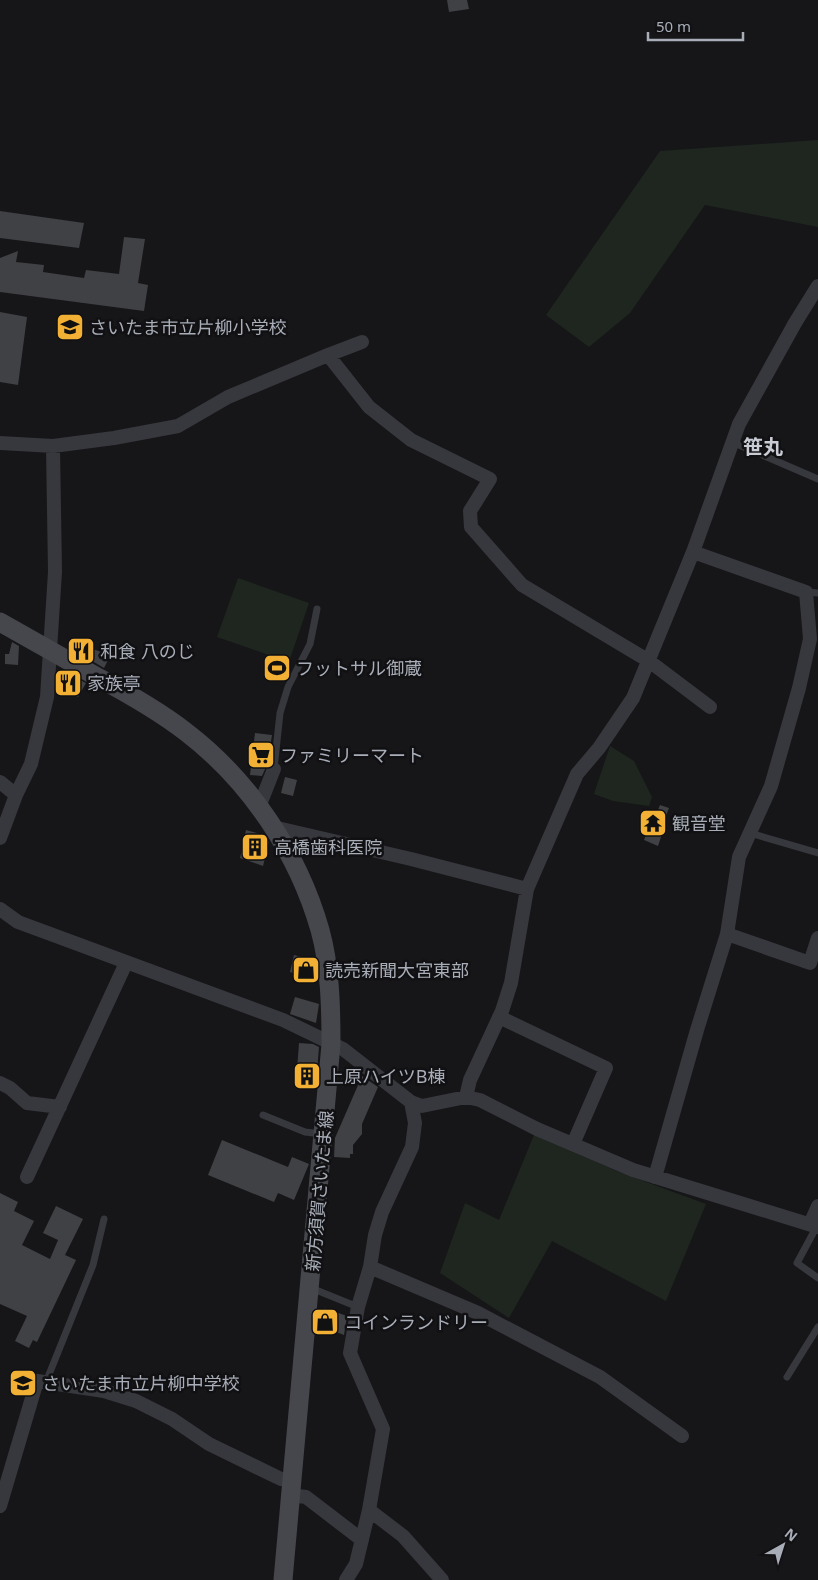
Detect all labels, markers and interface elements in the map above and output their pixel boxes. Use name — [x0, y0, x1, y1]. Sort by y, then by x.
scale bar — [648, 10, 743, 42]
text: 50 m — [656, 16, 691, 36]
school or university icon: さいたま市立片柳小学校 — [55, 312, 85, 342]
place label: さいたま市立片柳小学校 — [89, 315, 286, 339]
district label: 笹丸 — [743, 433, 783, 460]
restaurant icon: 和食 八のじ — [66, 636, 96, 666]
place label: 和食 八のじ — [100, 639, 195, 663]
sports icon: フットサル御蔵 — [262, 653, 292, 683]
place label: フットサル御蔵 — [296, 656, 422, 680]
restaurant icon: 家族亭 — [53, 668, 83, 698]
place label: 家族亭 — [87, 671, 141, 695]
supermarket icon: ファミリーマート — [246, 740, 276, 770]
place label: ファミリーマート — [280, 743, 424, 767]
temple icon: 観音堂 — [638, 808, 668, 838]
place label: 観音堂 — [672, 811, 726, 835]
building icon: 高橋歯科医院 — [240, 832, 270, 862]
place label: 高橋歯科医院 — [274, 835, 382, 859]
shop icon: 読売新聞大宮東部 — [291, 955, 321, 985]
place label: 読売新聞大宮東部 — [325, 958, 469, 982]
building icon: 上原ハイツB棟 — [292, 1061, 322, 1091]
place label: 上原ハイツB棟 — [326, 1064, 445, 1088]
street label: 新方須賀さいたま線 — [300, 1110, 338, 1272]
shop icon: コインランドリー — [310, 1307, 340, 1337]
place label: コインランドリー — [344, 1310, 488, 1334]
school or university icon: さいたま市立片柳中学校 — [8, 1368, 38, 1398]
place label: さいたま市立片柳中学校 — [42, 1371, 239, 1395]
north arrow — [758, 1520, 808, 1570]
text: N — [781, 1524, 802, 1545]

